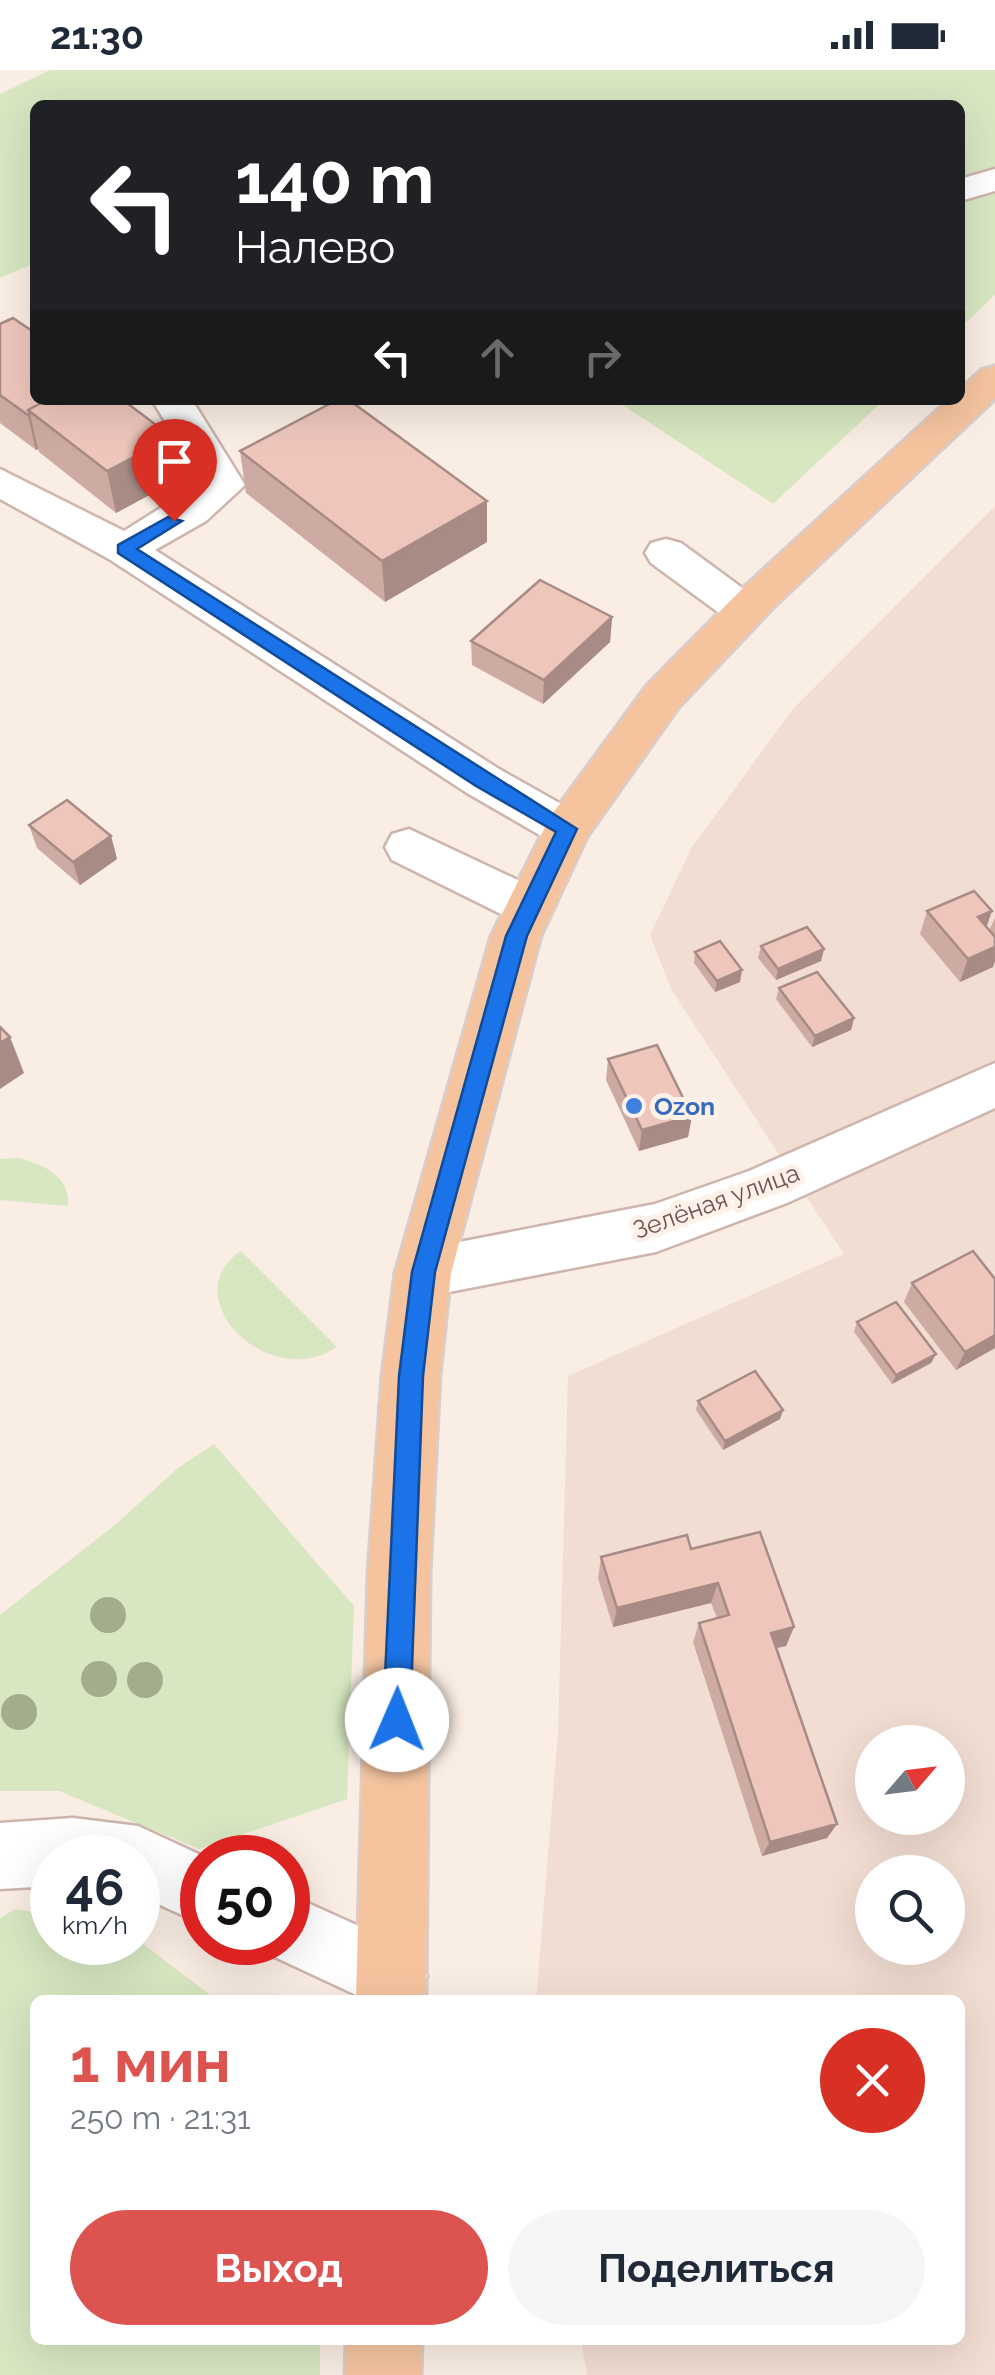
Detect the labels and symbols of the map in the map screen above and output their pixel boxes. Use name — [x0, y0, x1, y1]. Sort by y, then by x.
pin — [132, 419, 217, 522]
place label: Ozon — [654, 1091, 715, 1121]
marker: Ozon — [623, 1095, 645, 1117]
street label: Зелёная улица — [629, 1157, 803, 1245]
position arrow — [345, 1668, 449, 1772]
north arrow — [855, 1725, 965, 1835]
speed limit sign: 50 — [180, 1835, 310, 1965]

